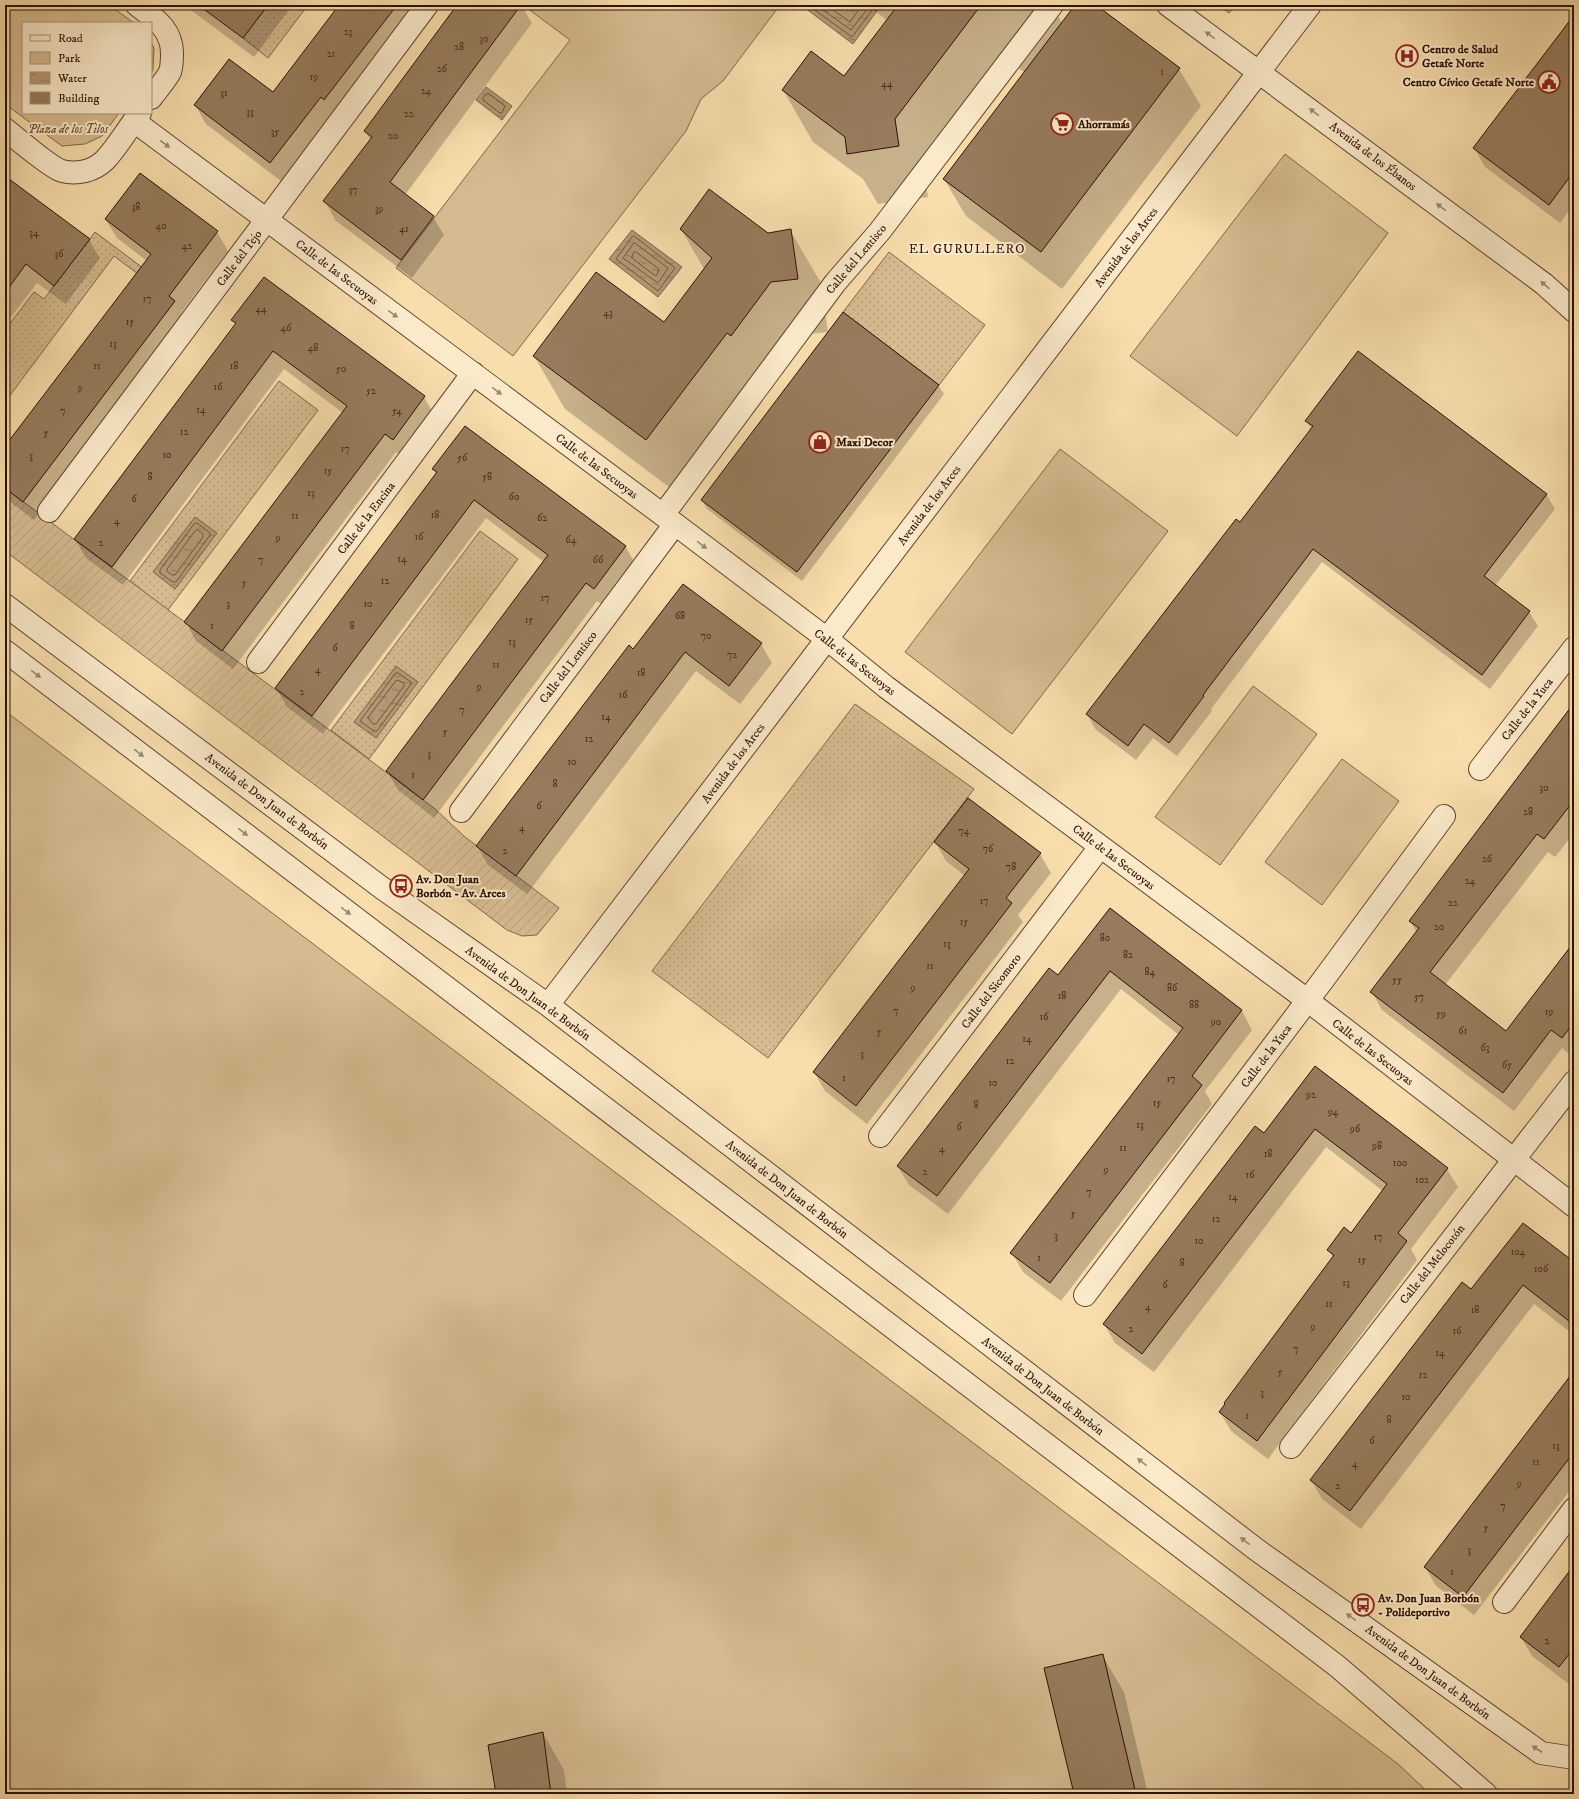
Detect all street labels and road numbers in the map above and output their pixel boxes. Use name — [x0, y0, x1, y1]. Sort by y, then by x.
street label: Avenida de los Ébanos — [1326, 119, 1419, 194]
street label: Avenida de los Arces — [1091, 204, 1161, 290]
street label: Calle del Lentisco — [823, 221, 890, 297]
street label: Calle del Tejo — [213, 227, 265, 289]
street label: Calle de las Secuoyas — [292, 236, 381, 308]
street label: Calle de las Secuoyas — [552, 430, 641, 502]
street label: Avenida de los Arces — [894, 462, 964, 548]
street label: Calle de la Encina — [334, 478, 399, 558]
street label: Calle de las Secuoyas — [811, 626, 899, 699]
street label: Calle del Lentisco — [536, 628, 601, 706]
street label: Calle de la Yuca — [1498, 674, 1557, 744]
street label: Avenida de los Arces — [698, 720, 768, 806]
street label: Avenida de Don Juan de Borbón — [202, 750, 332, 853]
street label: Calle de las Secuoyas — [1069, 821, 1158, 893]
street label: Avenida de Don Juan de Borbón — [462, 943, 594, 1044]
street label: Calle del Sicomoro — [958, 951, 1025, 1032]
street label: Calle de las Secuoyas — [1329, 1016, 1417, 1089]
street label: Calle de la Yuca — [1238, 1021, 1296, 1091]
street label: Avenida de Don Juan de Borbón — [722, 1137, 851, 1242]
street label: Calle del Melocotón — [1397, 1221, 1469, 1307]
street label: Avenida de Don Juan de Borbón — [978, 1334, 1107, 1439]
street label: Avenida de Don Juan de Borbón — [1362, 1622, 1494, 1723]

